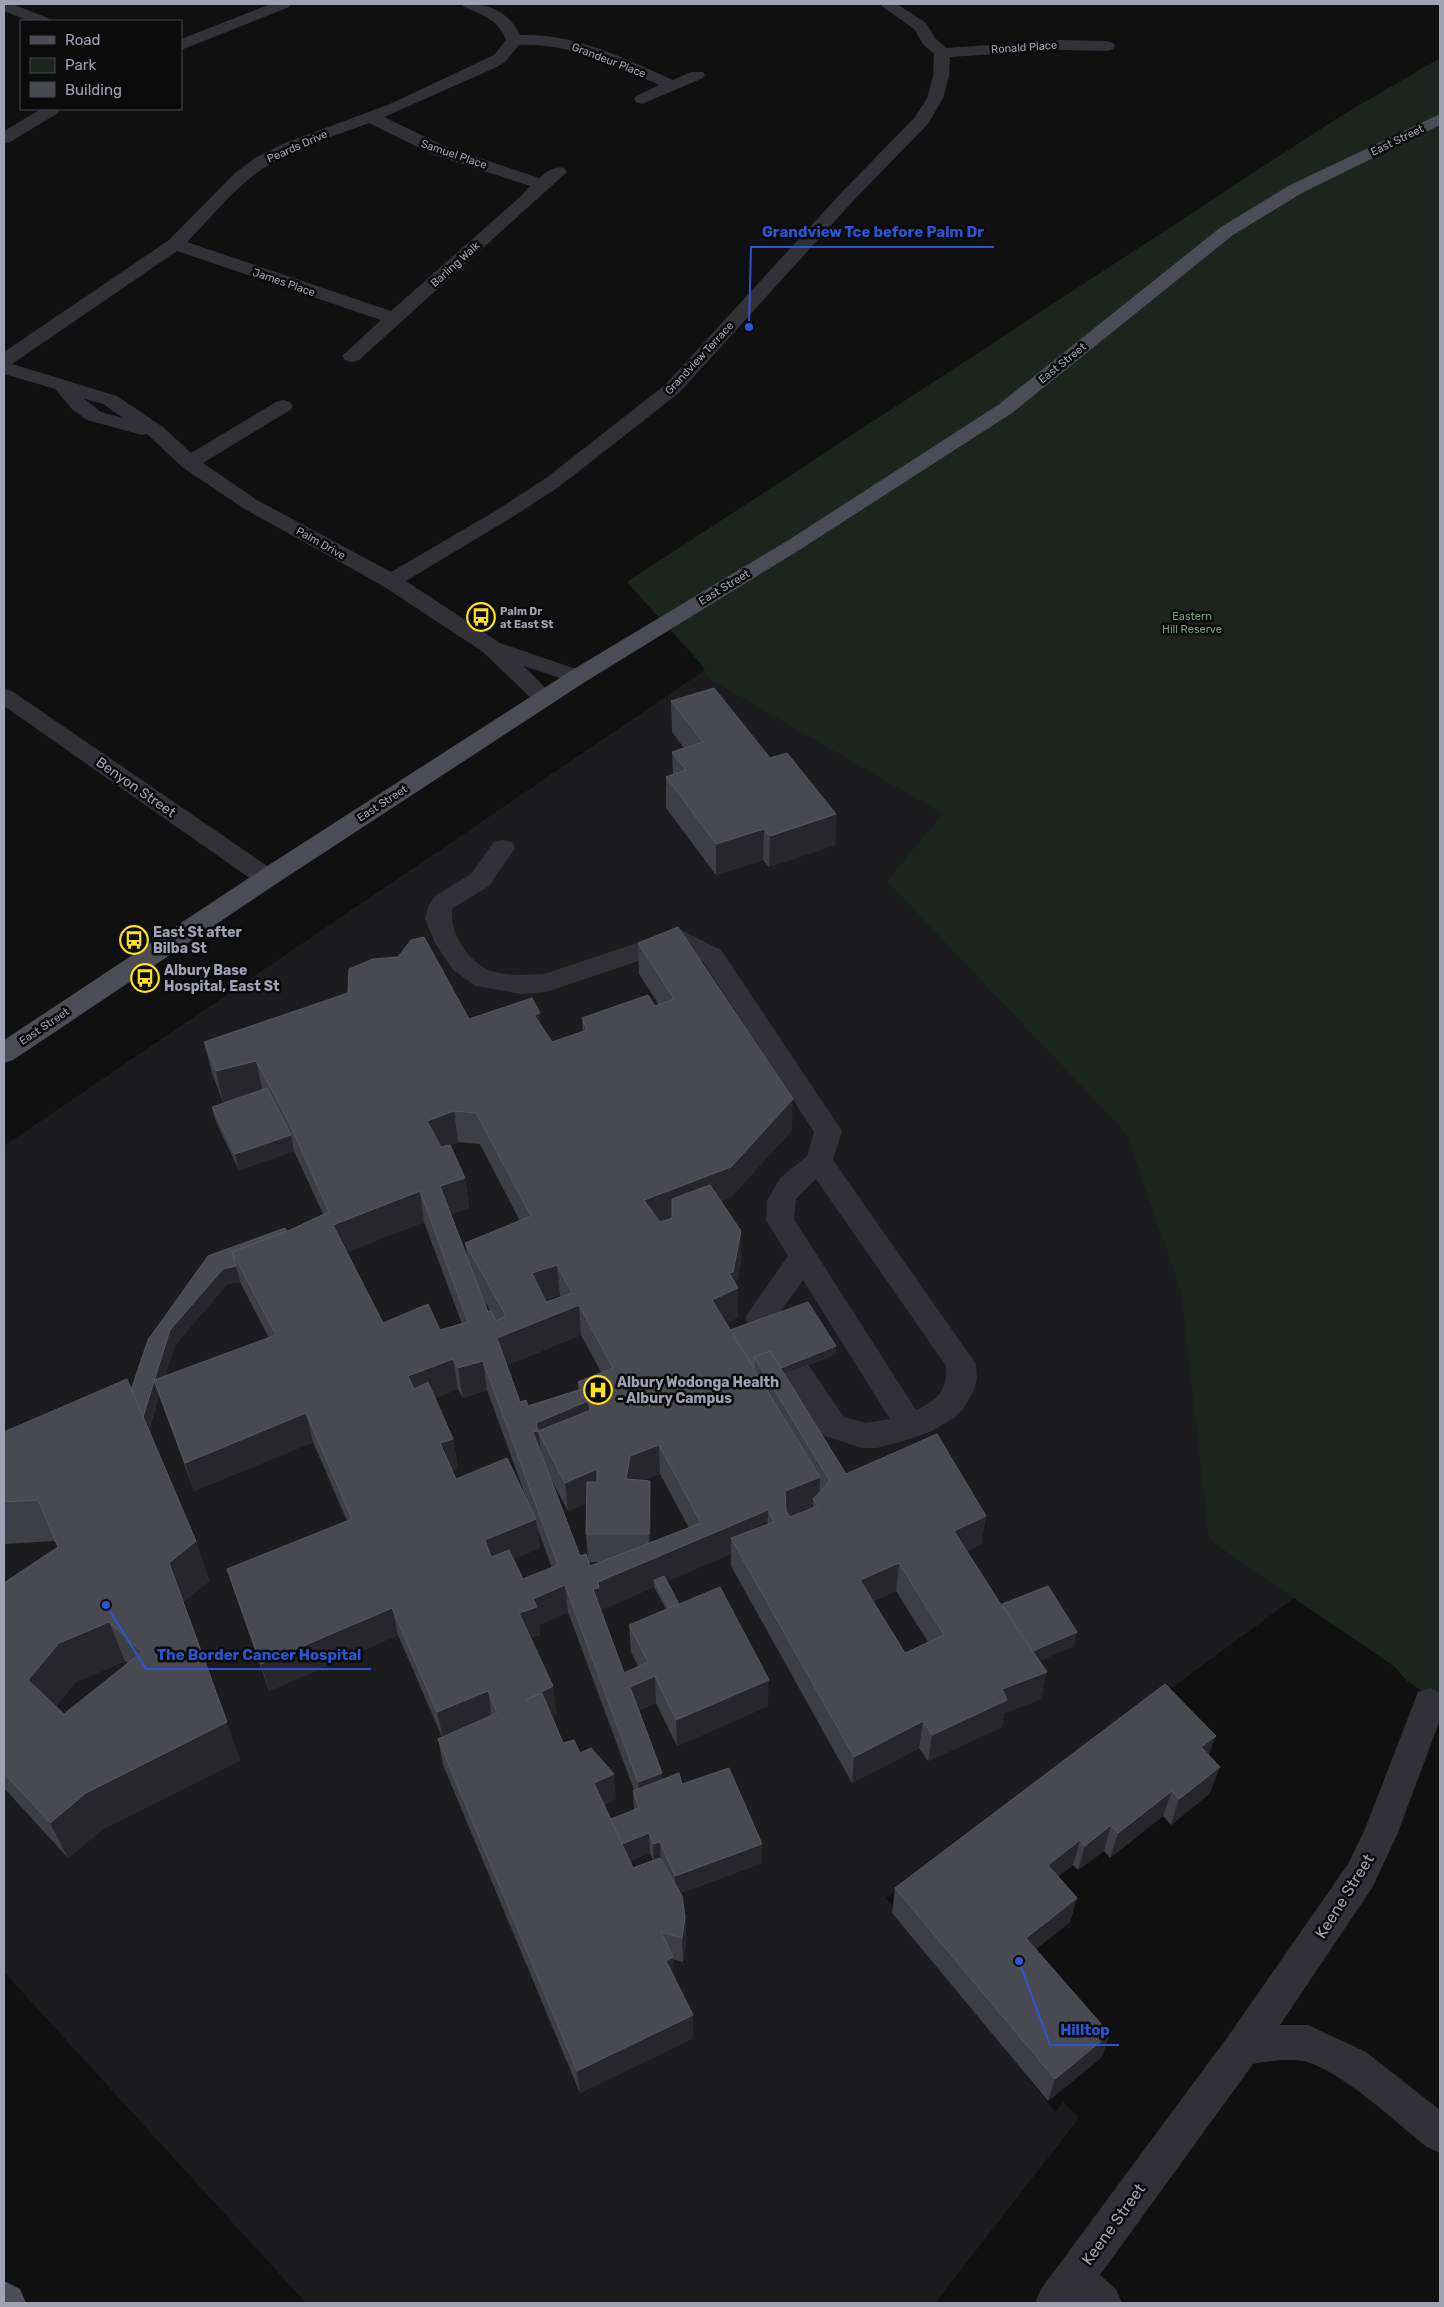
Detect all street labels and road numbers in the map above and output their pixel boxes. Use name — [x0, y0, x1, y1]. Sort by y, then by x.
street label: Ronald Place — [991, 39, 1057, 56]
street label: Grandeur Place — [570, 40, 648, 81]
street label: East Street — [1369, 122, 1426, 159]
street label: Peards Drive — [265, 127, 329, 166]
street label: Samuel Place — [419, 137, 489, 172]
street label: Barling Walk — [428, 239, 483, 290]
street label: James Place — [251, 266, 317, 299]
street label: Grandview Terrace — [662, 319, 736, 397]
street label: East Street — [1036, 340, 1089, 386]
street label: Palm Drive — [294, 525, 348, 562]
street label: East Street — [696, 567, 753, 608]
street label: Benyon Street — [93, 754, 179, 821]
street label: East Street — [355, 782, 410, 824]
street label: East Street — [17, 1005, 72, 1048]
street label: Keene Street — [1311, 1851, 1378, 1942]
street label: Keene Street — [1078, 2180, 1149, 2269]

